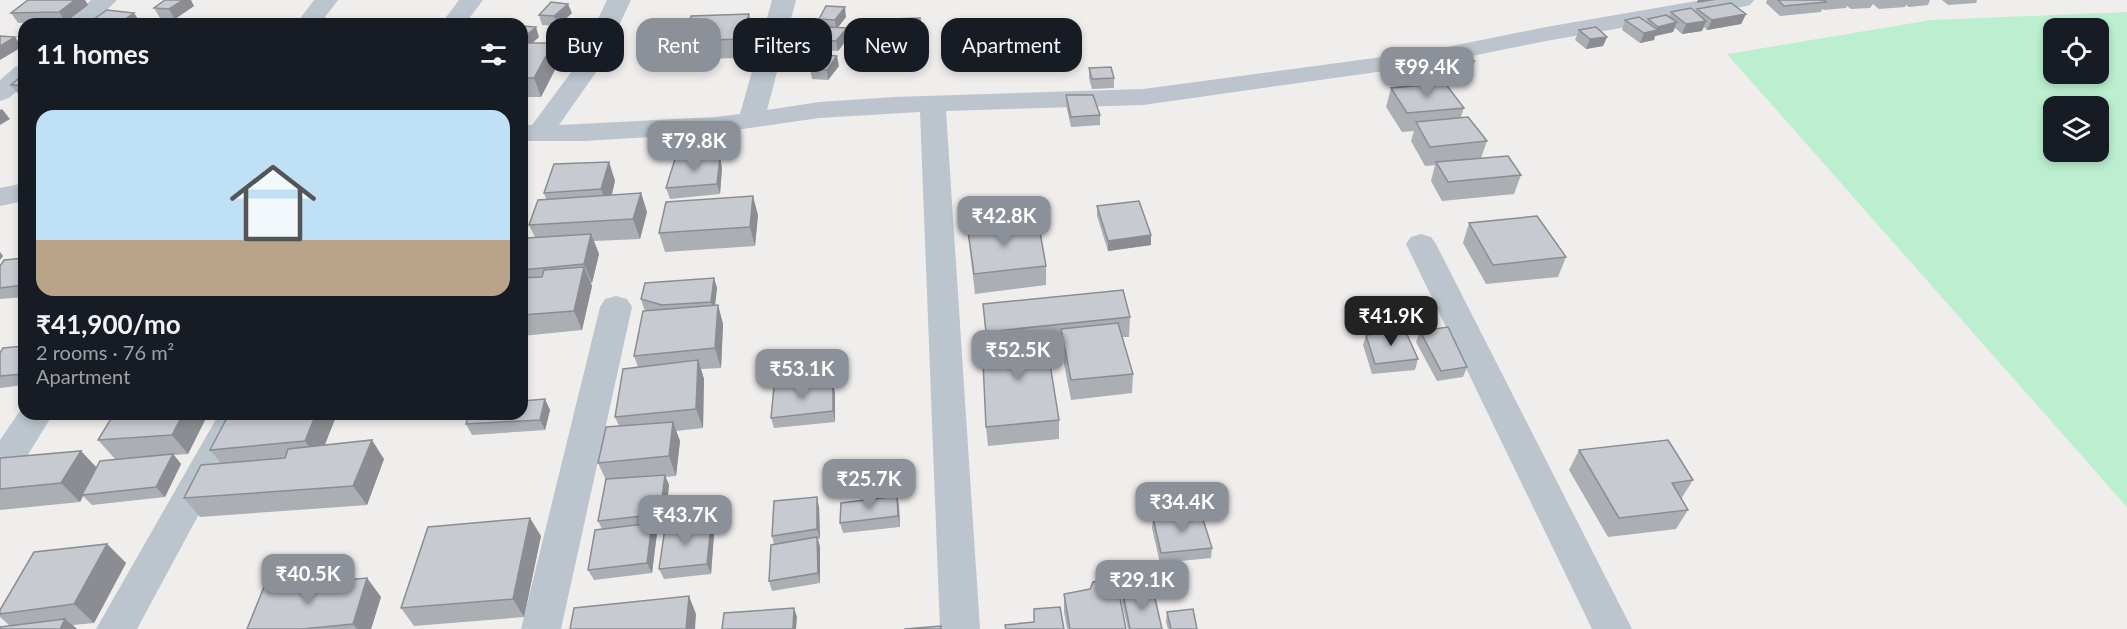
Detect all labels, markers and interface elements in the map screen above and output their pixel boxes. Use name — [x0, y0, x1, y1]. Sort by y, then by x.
chip: Buy — [546, 18, 624, 72]
chip: Rent — [636, 18, 721, 72]
chip: Filters — [733, 18, 832, 72]
chip: New — [844, 18, 929, 72]
chip: Apartment — [941, 18, 1082, 72]
map controls — [2043, 18, 2109, 162]
button: locate — [2043, 18, 2109, 84]
text: 11 homes — [36, 38, 149, 70]
icon: filters — [477, 38, 510, 71]
pin: ₹99.4K — [1378, 47, 1476, 98]
text: ₹99.4K — [1395, 54, 1459, 78]
button: layers — [2043, 96, 2109, 162]
pin: ₹79.8K — [645, 121, 743, 172]
text: ₹79.8K — [662, 128, 726, 152]
icon: home — [219, 149, 327, 257]
pin: ₹42.8K — [955, 196, 1053, 247]
text: ₹42.8K — [972, 203, 1036, 227]
pin: ₹41.9K — [1342, 296, 1440, 347]
text: ₹41.9K — [1359, 303, 1423, 327]
text: ₹41,900/mo — [36, 308, 181, 340]
pin: ₹52.5K — [969, 330, 1067, 381]
text: ₹52.5K — [986, 337, 1050, 361]
text: 2 rooms · 76 m² — [36, 340, 174, 364]
pin: ₹53.1K — [753, 349, 851, 400]
text: ₹53.1K — [770, 356, 834, 380]
text: Apartment — [36, 364, 130, 388]
pin: ₹25.7K — [820, 459, 918, 510]
text: ₹25.7K — [837, 466, 901, 490]
pin: ₹34.4K — [1133, 482, 1231, 533]
text: ₹34.4K — [1150, 489, 1214, 513]
pin: ₹43.7K — [636, 495, 734, 546]
text: ₹43.7K — [653, 502, 717, 526]
pin: ₹40.5K — [259, 554, 357, 605]
pin: ₹29.1K — [1093, 560, 1191, 611]
text: ₹40.5K — [276, 561, 340, 585]
text: ₹29.1K — [1110, 567, 1174, 591]

